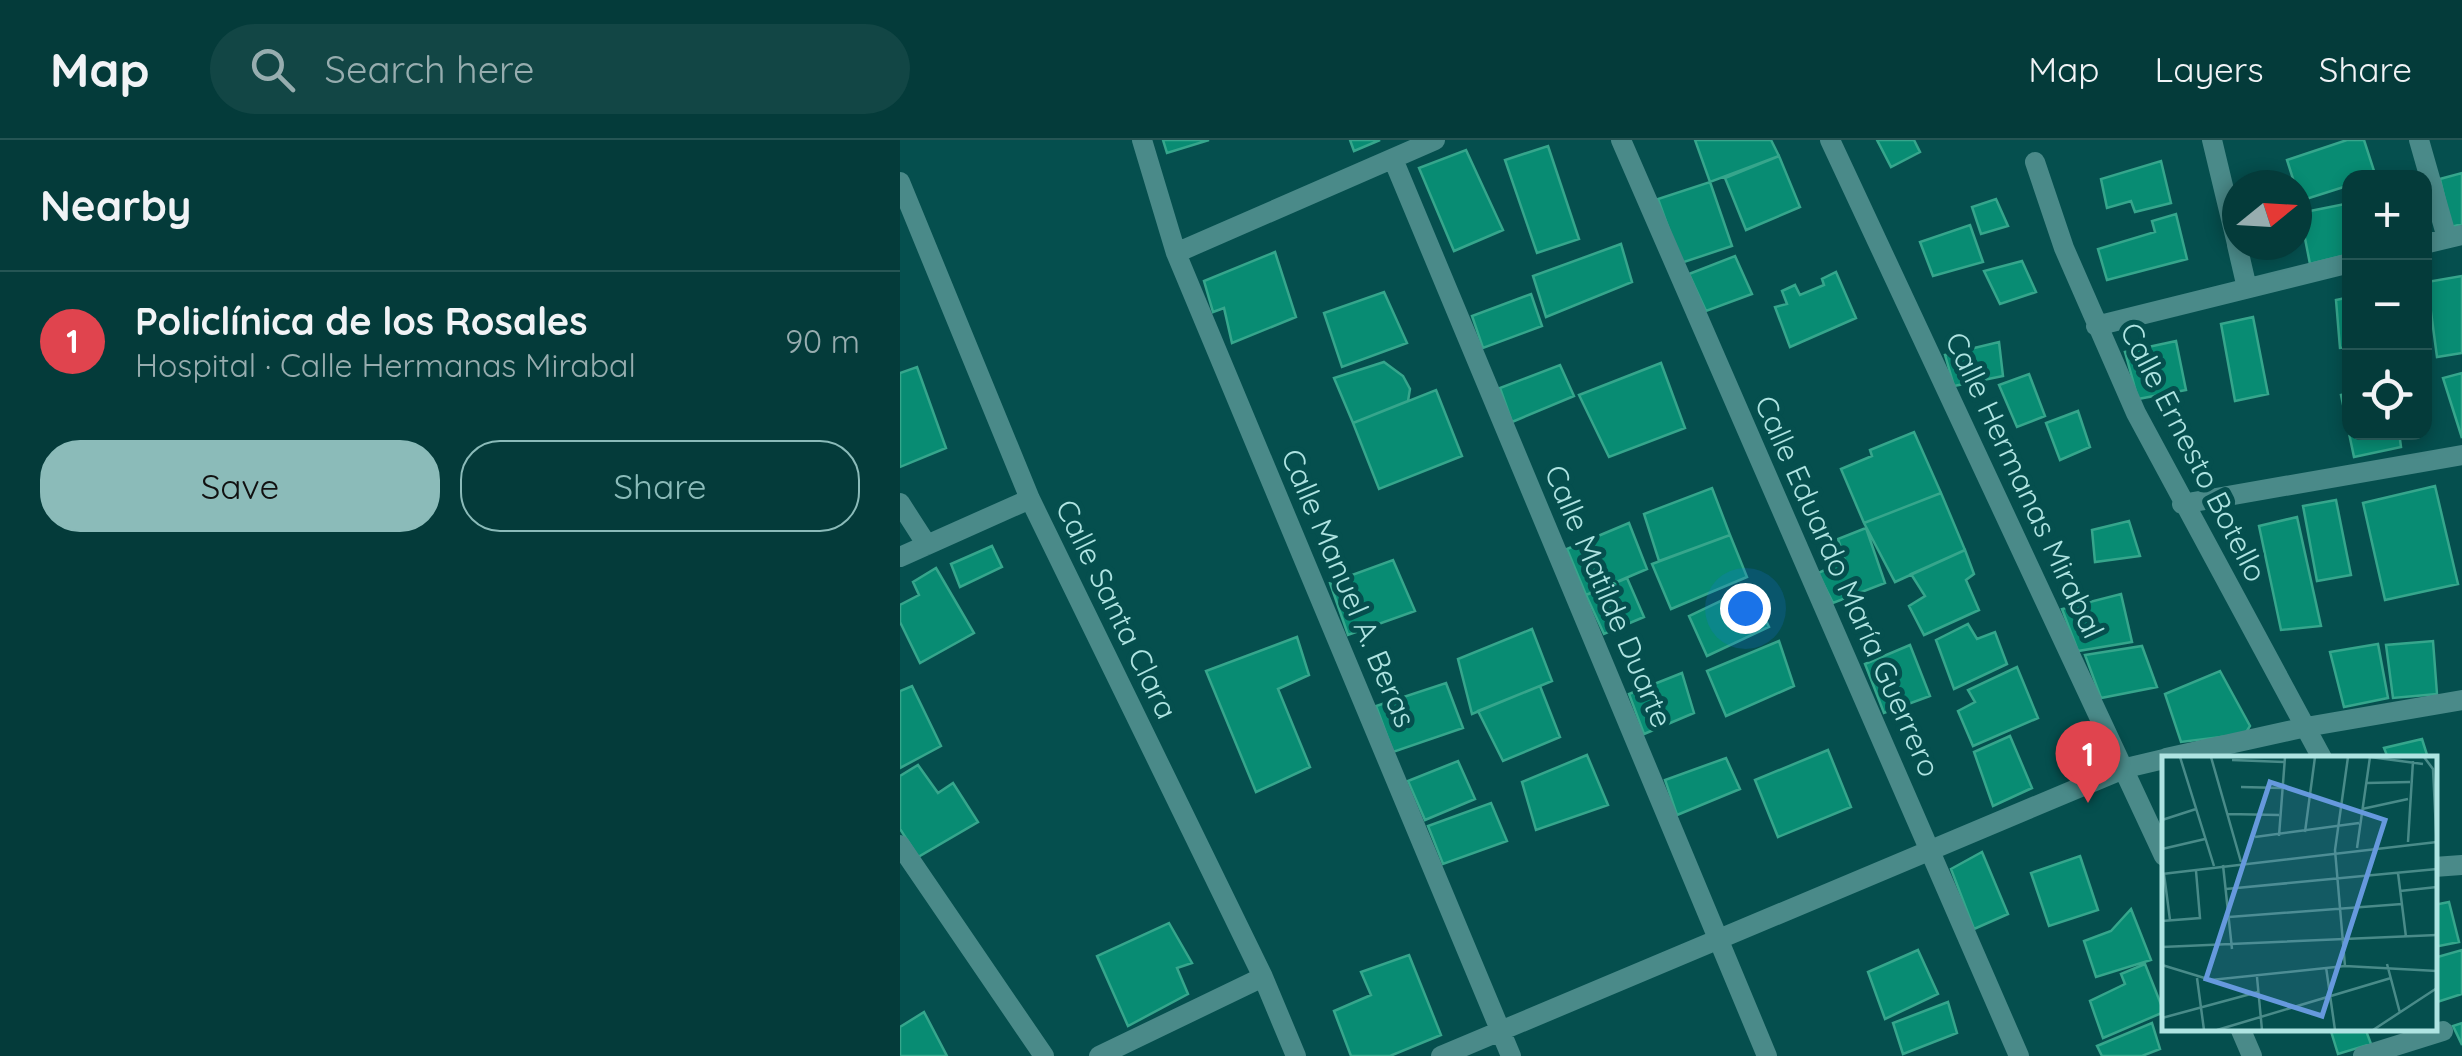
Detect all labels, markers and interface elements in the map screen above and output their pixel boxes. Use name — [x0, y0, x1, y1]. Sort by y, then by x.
search box — [210, 24, 910, 114]
text: Map — [50, 39, 150, 99]
icon: search — [245, 42, 300, 97]
text: Search here — [325, 45, 534, 93]
text: Map — [2028, 47, 2100, 91]
text: Layers — [2155, 47, 2264, 91]
text: Share — [2319, 47, 2412, 91]
north arrow — [2222, 170, 2312, 260]
map controls — [2342, 170, 2432, 440]
button: + — [2342, 170, 2432, 260]
text: Nearby — [40, 179, 191, 232]
button: − — [2342, 260, 2432, 350]
text: Policlínica de los Rosales — [135, 297, 588, 345]
street label: Calle Ernesto Botello — [2112, 316, 2276, 588]
text: 1 — [66, 321, 79, 361]
text: 90 m — [785, 321, 860, 361]
street label: Calle Hermanas Mirabal — [1937, 326, 2113, 644]
text: Hospital · Calle Hermanas Mirabal — [135, 345, 636, 385]
button: locate — [2342, 350, 2432, 440]
street label: Calle Eduardo María Guerrero — [1747, 390, 1949, 782]
button: Save — [40, 440, 440, 532]
button: Share — [460, 440, 860, 532]
street label: Calle Manuel A. Beras — [1273, 443, 1425, 733]
street label: Calle Matilde Duarte — [1537, 459, 1681, 733]
street label: Calle Santa Clara — [1047, 493, 1187, 725]
your location — [1720, 583, 1771, 634]
pin: 1 — [2056, 720, 2120, 803]
inset map — [2162, 756, 2437, 1031]

